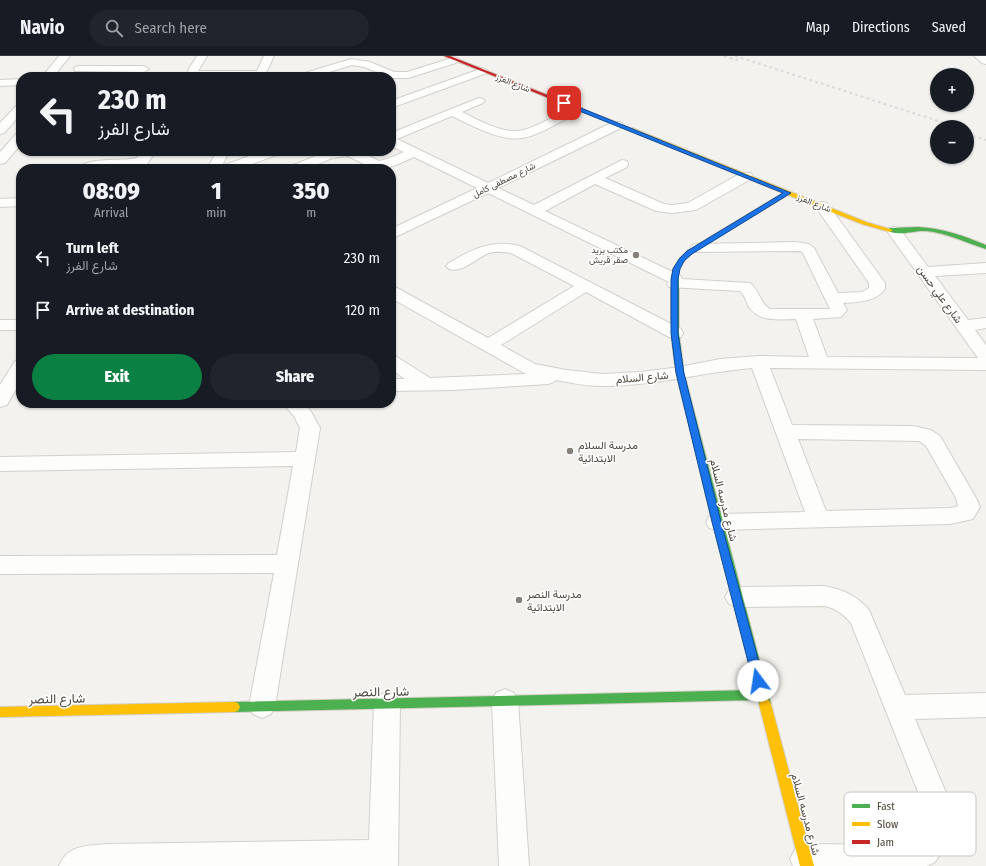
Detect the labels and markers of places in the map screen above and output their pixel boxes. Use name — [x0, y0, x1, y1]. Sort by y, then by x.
pin — [547, 86, 581, 120]
place label: مكتب بريد صقر قريش — [589, 245, 628, 266]
marker: مكتب بريد صقر قريش — [631, 250, 641, 260]
place label: مدرسة السلام الابتدائية — [578, 439, 638, 465]
marker: مدرسة السلام الابتدائية — [565, 446, 575, 456]
place label: مدرسة النصر الابتدائية — [526, 588, 582, 614]
marker: مدرسة النصر الابتدائية — [514, 595, 524, 605]

